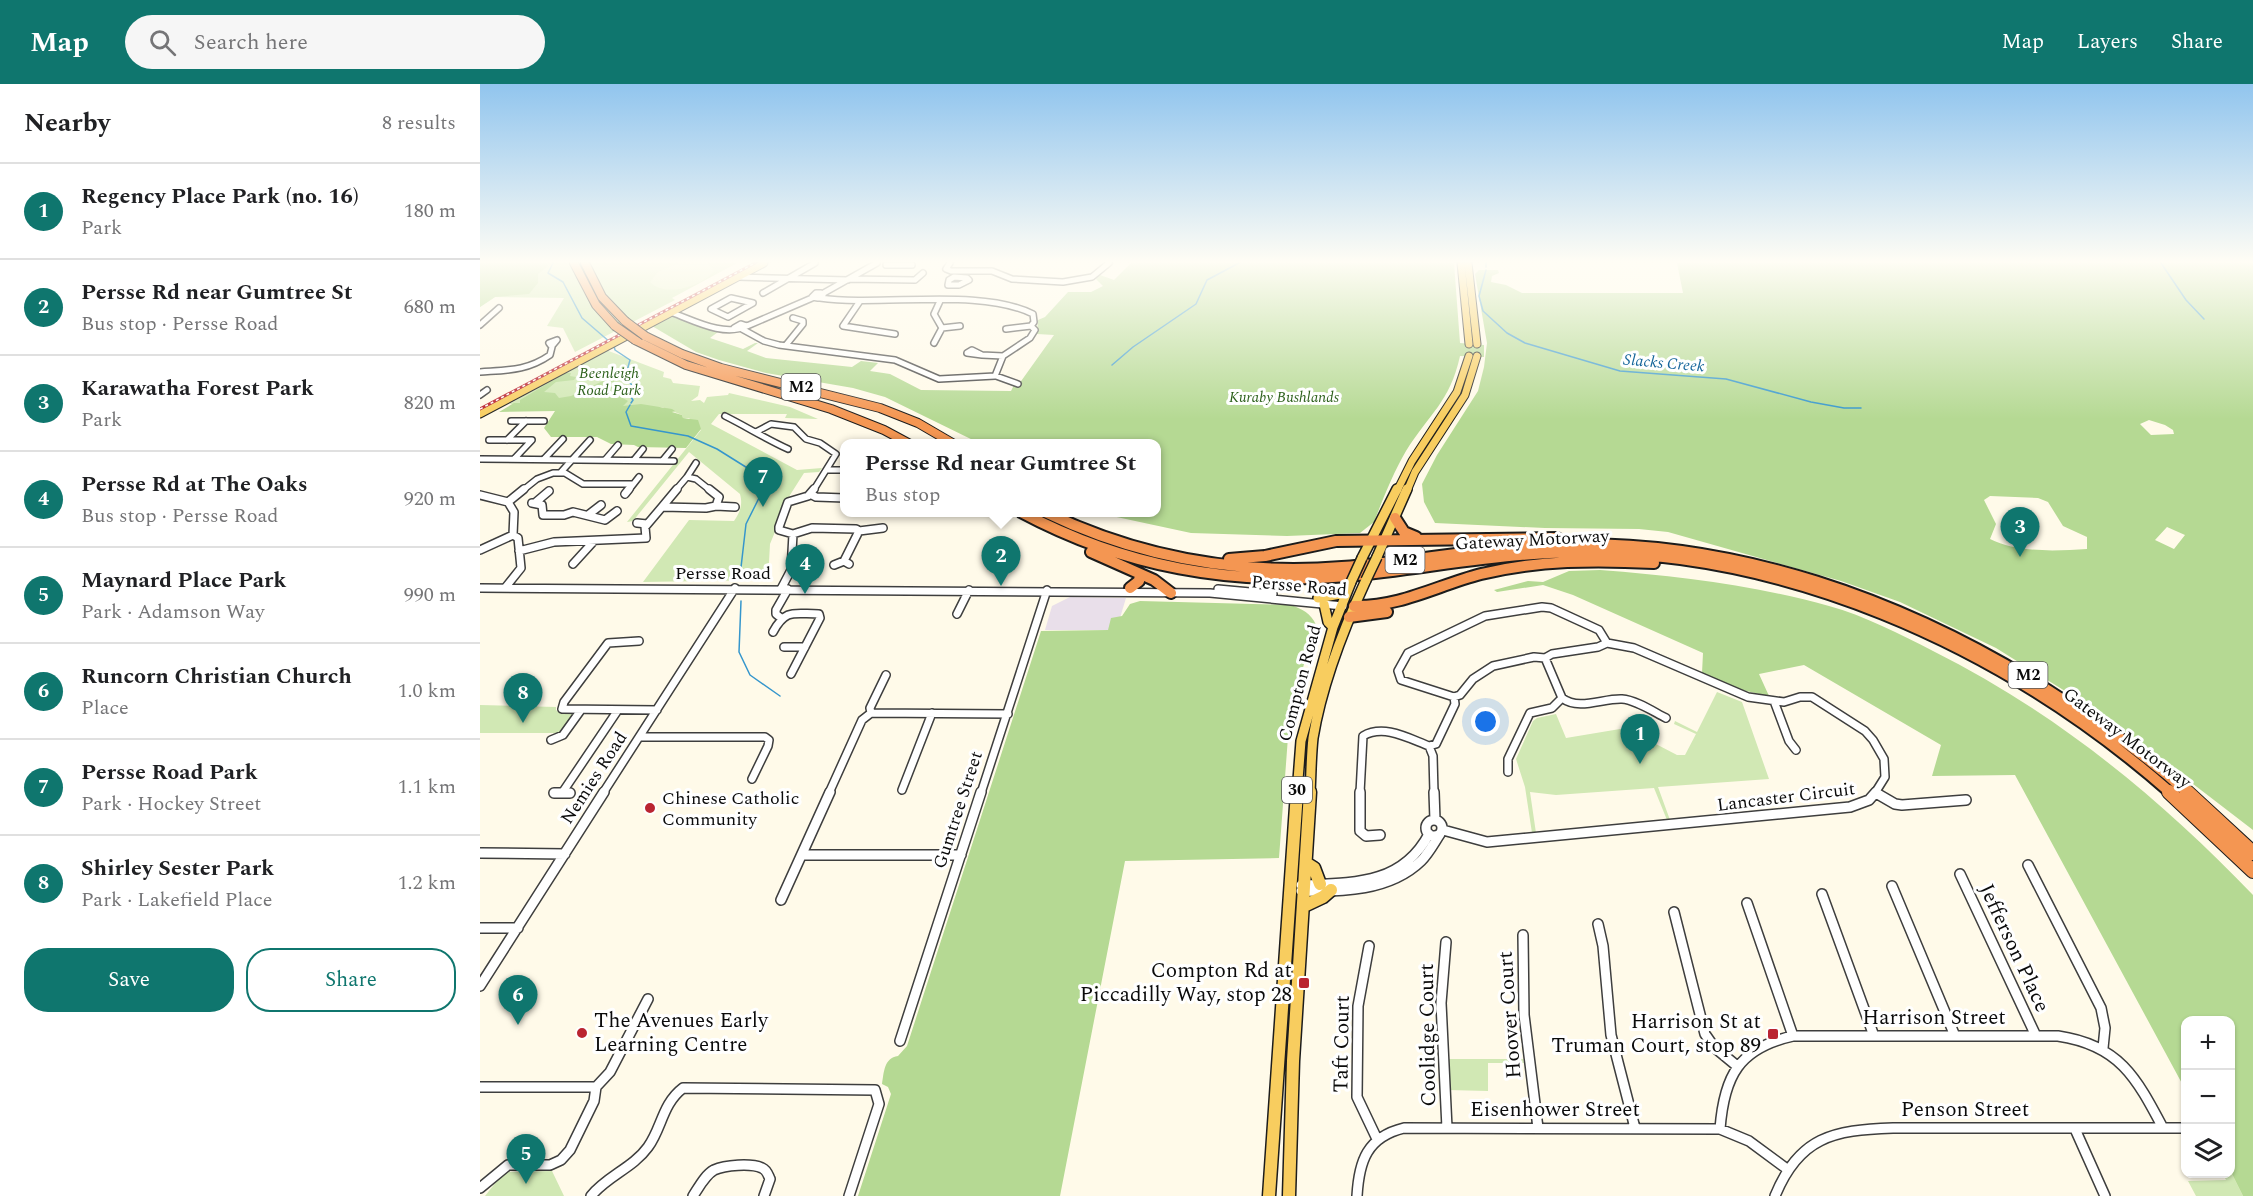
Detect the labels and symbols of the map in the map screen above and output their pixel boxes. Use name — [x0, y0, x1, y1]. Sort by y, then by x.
water label: Slacks Creek — [1622, 348, 1706, 379]
park label: Beenleigh Road Park — [577, 362, 641, 402]
road number: M2 — [782, 374, 820, 400]
park label: Kuraby Bushlands — [1229, 386, 1340, 409]
pin: 7 — [744, 458, 782, 507]
pin: 3 — [2000, 508, 2040, 557]
street label: Gateway Motorway — [1454, 522, 1611, 558]
pin: 2 — [982, 536, 1020, 586]
pin: 4 — [786, 544, 824, 594]
road number: M2 — [1386, 547, 1424, 573]
street label: Persse Road — [675, 560, 771, 587]
street label: Persse Road — [1250, 568, 1348, 604]
street label: Compton Road — [1271, 621, 1329, 745]
road number: M2 — [2008, 662, 2048, 688]
pin: 8 — [504, 674, 543, 723]
street label: Gateway Motorway — [2057, 681, 2198, 796]
your location — [1471, 707, 1500, 736]
pin: 1 — [1620, 714, 1660, 764]
street label: Nemies Road — [554, 726, 634, 830]
street label: Gumtree Street — [926, 748, 990, 872]
street label: Lancaster Circuit — [1715, 775, 1857, 819]
road number: 30 — [1282, 777, 1312, 803]
place label: Chinese Catholic Community — [662, 785, 799, 833]
marker: Chinese Catholic Community — [643, 801, 657, 815]
street label: Jefferson Place — [1970, 878, 2058, 1018]
street label: Hoover Court — [1490, 950, 1530, 1080]
place label: Compton Rd at Piccadilly Way, stop 28 — [1080, 955, 1292, 1011]
street label: Coolidge Court — [1411, 963, 1445, 1107]
pin: 6 — [498, 976, 537, 1025]
marker: Compton Rd at Piccadilly Way, stop 28 — [1297, 976, 1311, 990]
street label: Taft Court — [1325, 995, 1359, 1093]
street label: Harrison Street — [1862, 1002, 2006, 1034]
place label: The Avenues Early Learning Centre — [594, 1005, 769, 1061]
place label: Harrison St at Truman Court, stop 89 — [1551, 1006, 1761, 1062]
marker: The Avenues Early Learning Centre — [575, 1026, 589, 1040]
marker: Harrison St at Truman Court, stop 89 — [1766, 1027, 1780, 1041]
street label: Eisenhower Street — [1470, 1094, 1640, 1126]
street label: Penson Street — [1901, 1094, 2029, 1126]
pin: 5 — [506, 1134, 546, 1184]

